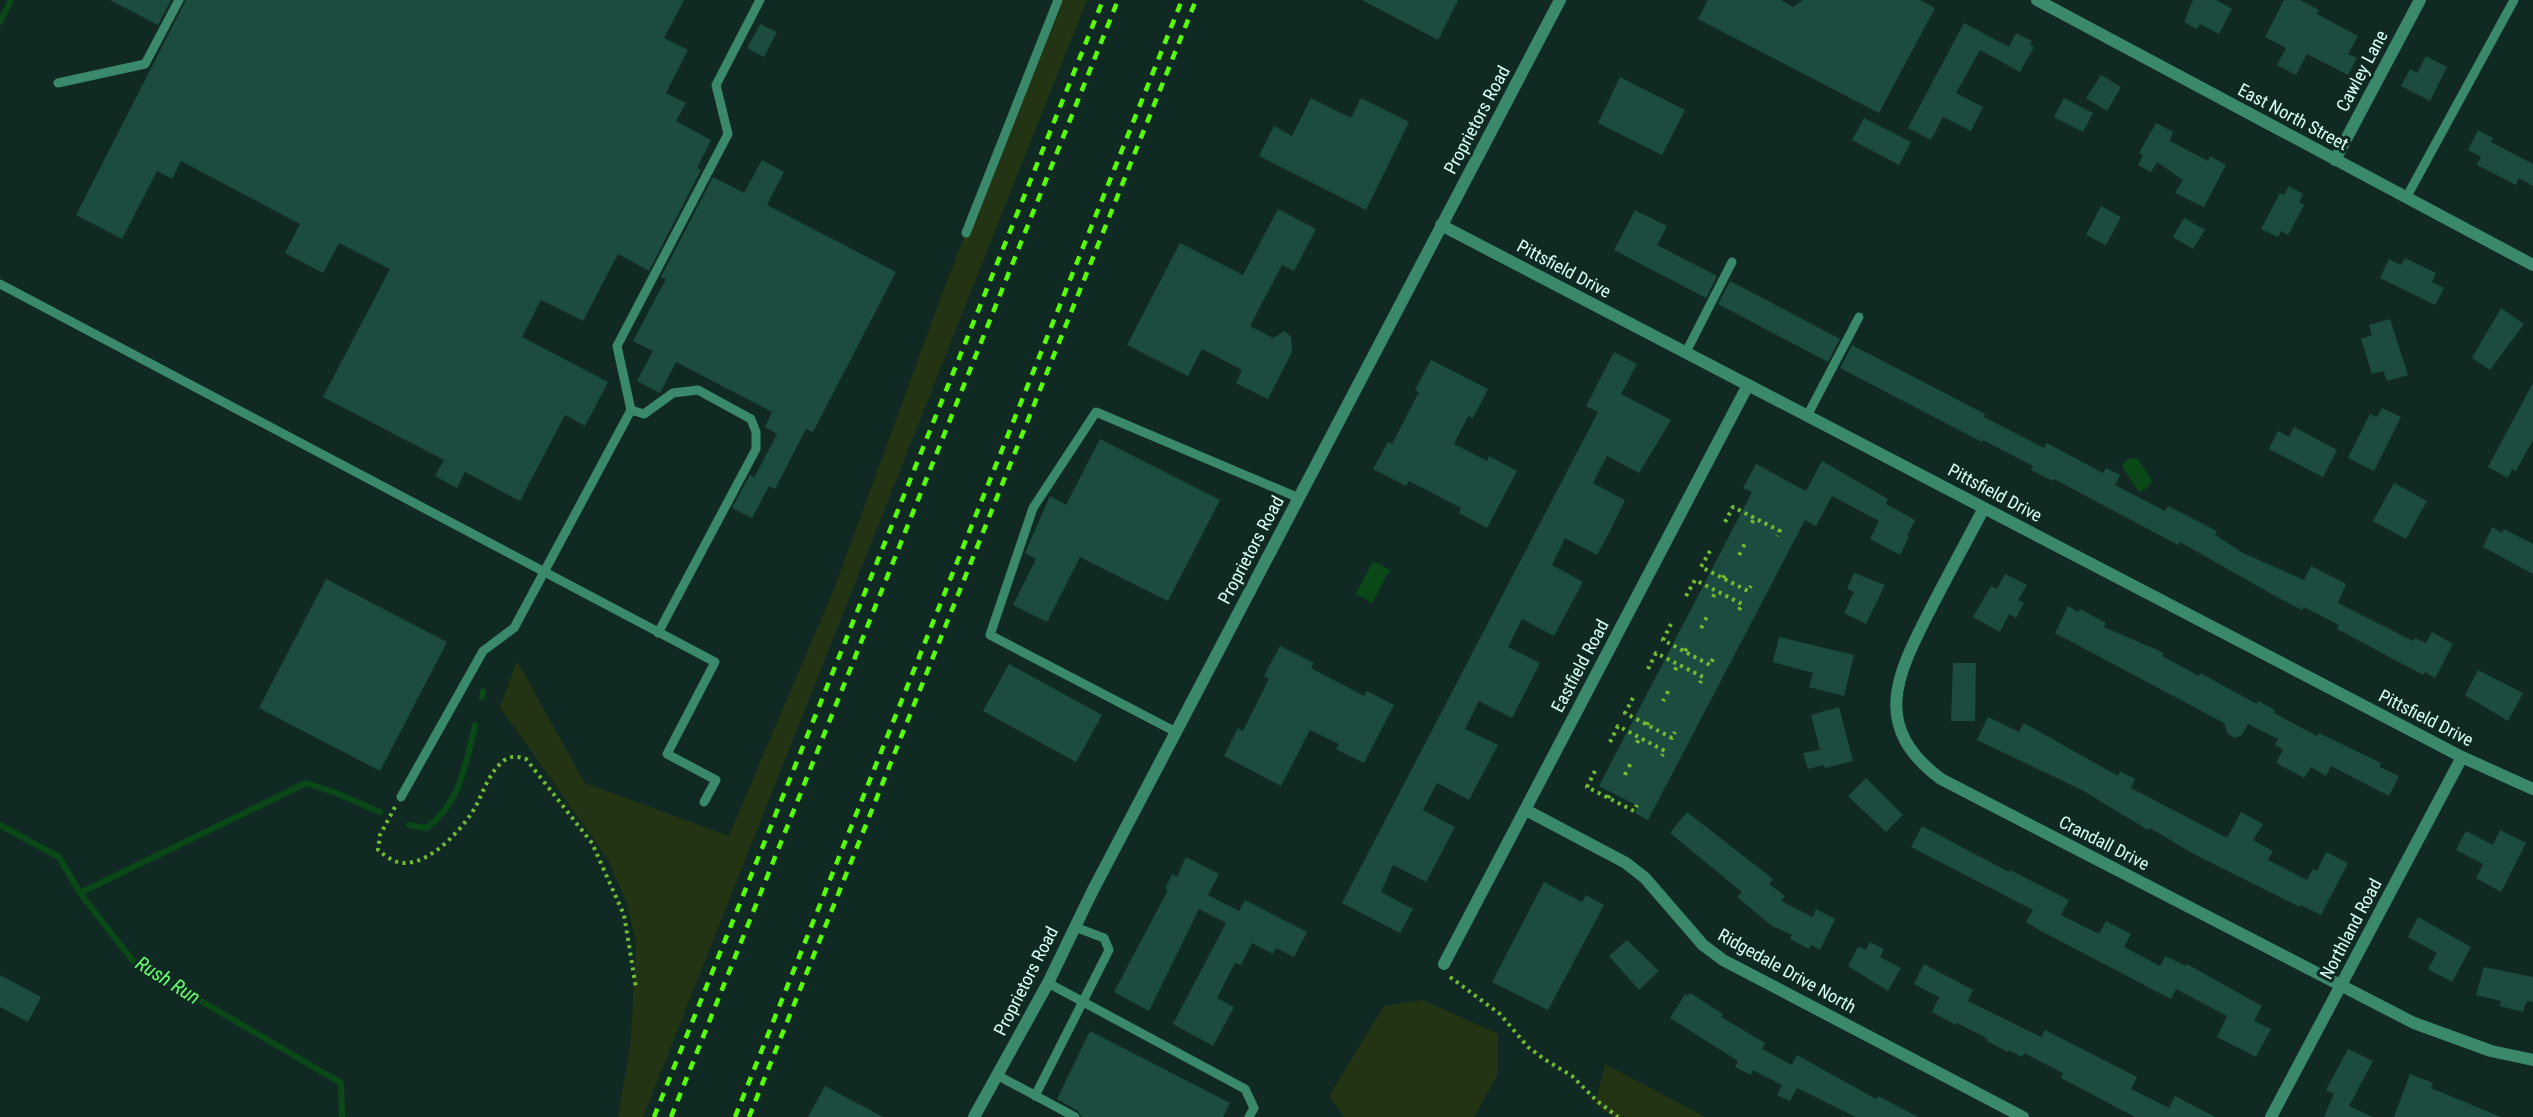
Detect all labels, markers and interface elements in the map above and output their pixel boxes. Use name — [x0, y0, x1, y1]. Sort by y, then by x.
street label: Cawley Lane — [2331, 27, 2392, 115]
street label: Proprietors Road — [1439, 62, 1514, 177]
street label: East North Street — [2235, 79, 2352, 154]
street label: Pittsfield Drive — [1514, 235, 1615, 302]
street label: Pittsfield Drive — [1945, 459, 2046, 526]
street label: Proprietors Road — [1213, 492, 1288, 607]
street label: Eastfield Road — [1546, 616, 1613, 716]
street label: Pittsfield Drive — [2375, 685, 2477, 750]
street label: Crandall Drive — [2056, 811, 2153, 874]
street label: Northland Road — [2315, 875, 2386, 983]
street label: Proprietors Road — [989, 923, 1062, 1039]
street label: Ridgedale Drive North — [1715, 924, 1860, 1017]
water label: Rush Run — [131, 951, 205, 1009]

